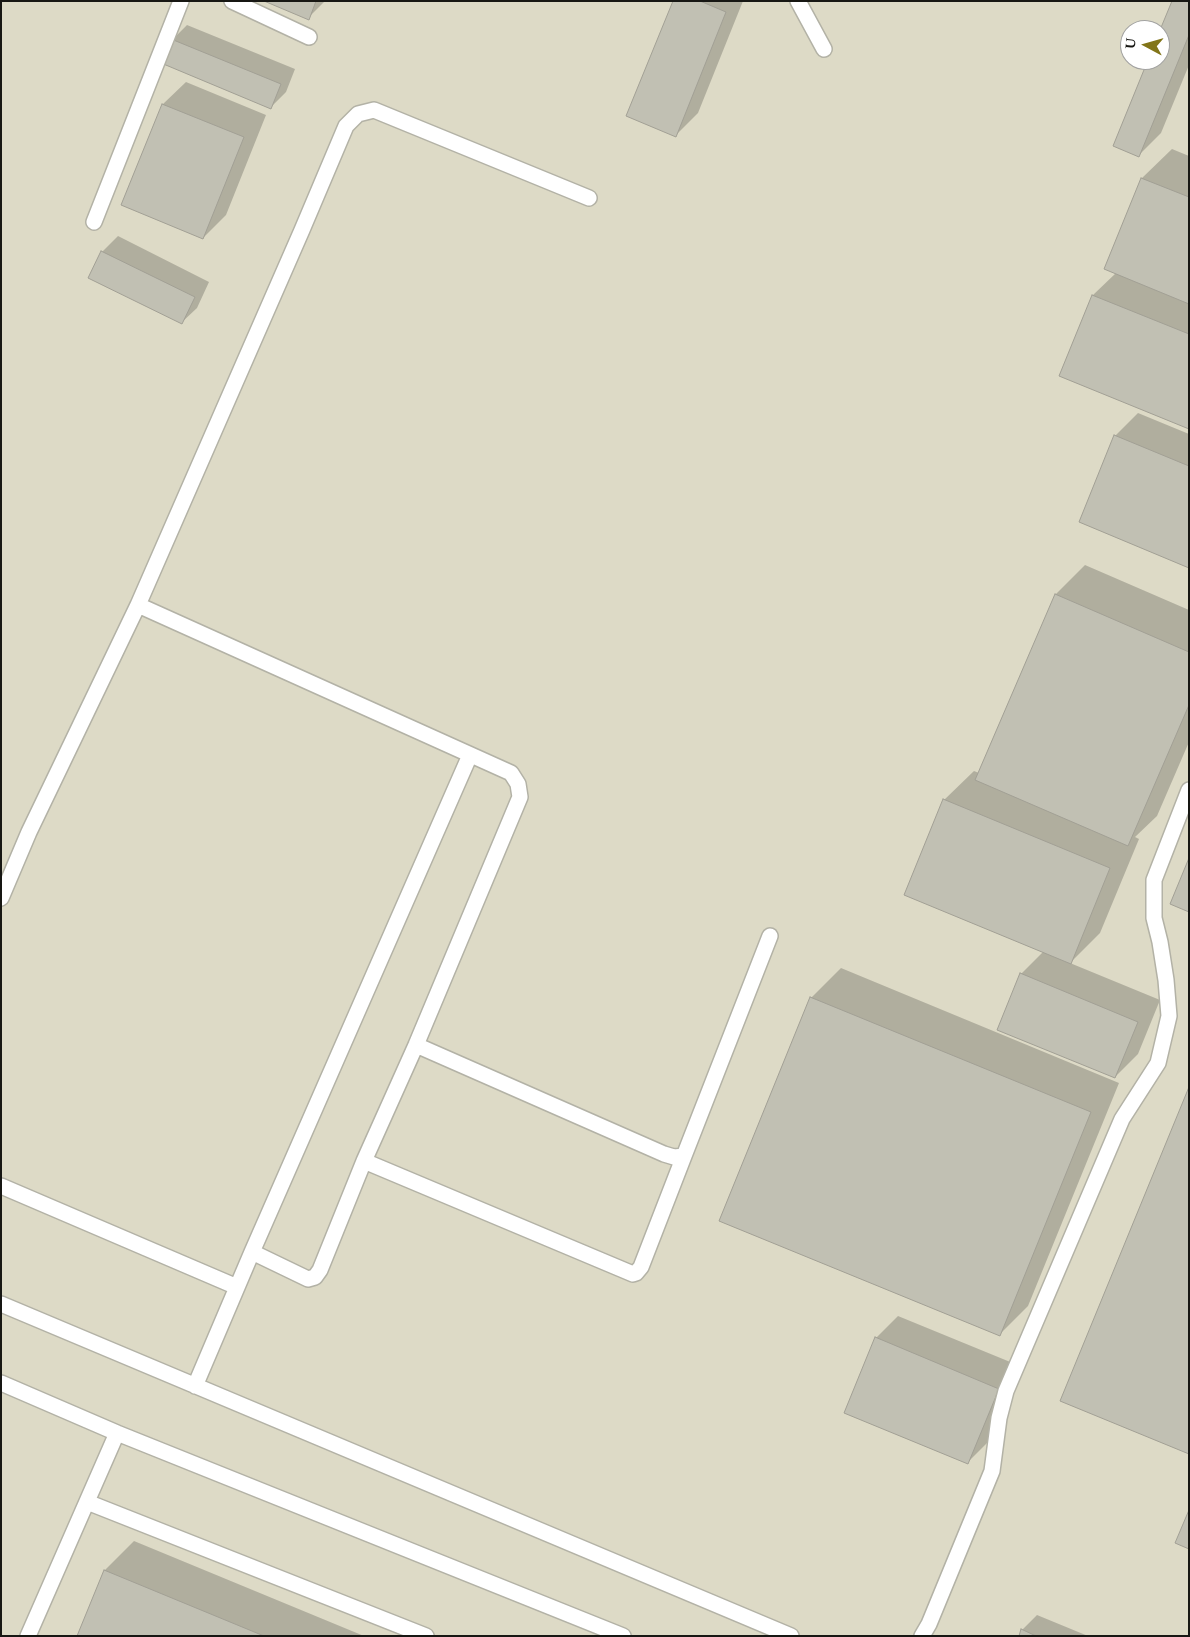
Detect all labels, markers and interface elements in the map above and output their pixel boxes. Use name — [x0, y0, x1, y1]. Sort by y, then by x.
north arrow — [1120, 20, 1170, 70]
text: U — [1120, 37, 1142, 50]

